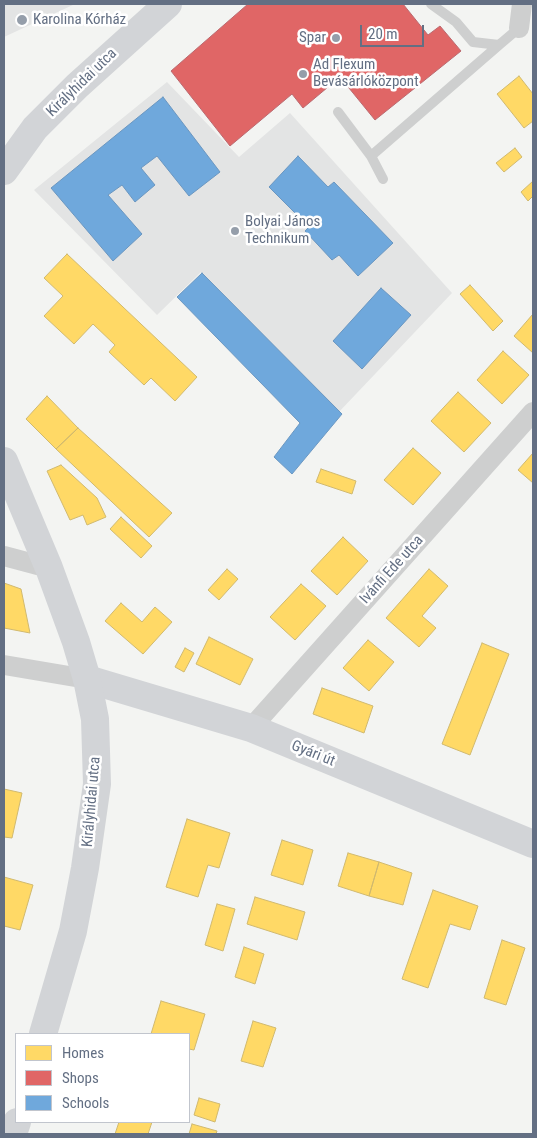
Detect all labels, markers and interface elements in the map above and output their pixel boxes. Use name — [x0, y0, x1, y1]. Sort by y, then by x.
place label: Karolina Kórház — [33, 11, 126, 29]
marker: Karolina Kórház — [15, 13, 29, 27]
scale bar — [362, 15, 426, 47]
text: 20 m — [368, 25, 398, 43]
place label: Spar — [299, 29, 326, 47]
marker: Spar — [330, 32, 342, 44]
street label: Királyhidai utca — [43, 45, 121, 121]
place label: Ad Flexum Bevásárlóközpont — [313, 56, 419, 91]
marker: Ad Flexum Bevásárlóközpont — [297, 68, 309, 80]
place label: Bolyai János Technikum — [245, 213, 320, 248]
marker: Bolyai János Technikum — [229, 225, 241, 237]
street label: Ivánfi Ede utca — [356, 532, 428, 608]
street label: Gyári út — [289, 737, 337, 771]
street label: Királyhidai utca — [79, 756, 105, 848]
legend — [15, 1033, 190, 1123]
text: Homes — [62, 1044, 104, 1062]
text: Shops — [62, 1069, 99, 1087]
text: Schools — [62, 1094, 109, 1112]

